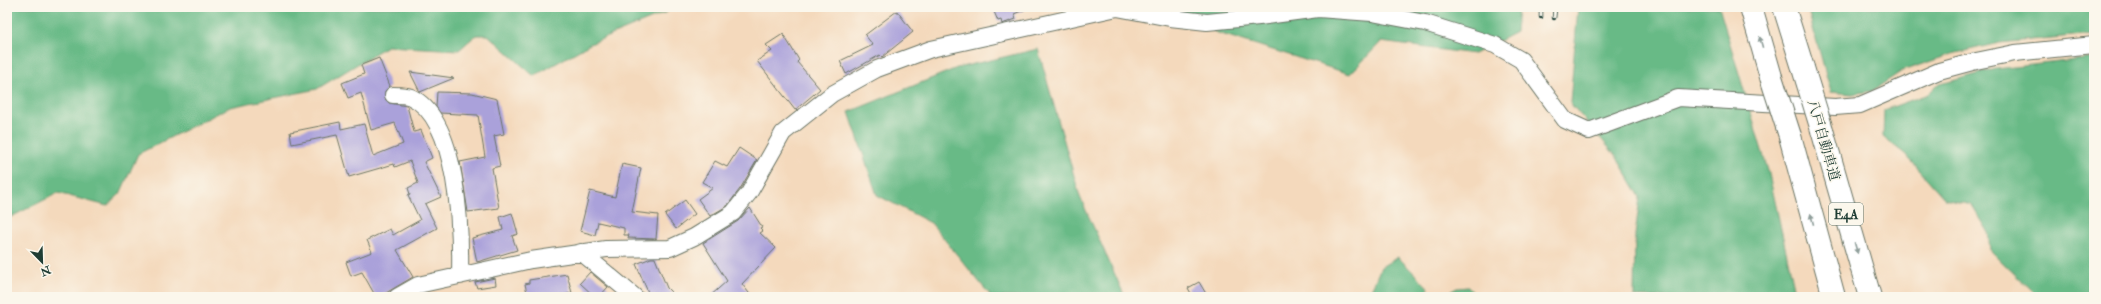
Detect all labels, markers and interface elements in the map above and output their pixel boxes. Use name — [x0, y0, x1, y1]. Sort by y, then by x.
one-way arrow — [1758, 36, 1764, 48]
street label: 八戸自動車道 — [1804, 97, 1843, 183]
road number: E4A — [1829, 203, 1863, 225]
one-way arrow — [1809, 213, 1815, 225]
north arrow — [22, 242, 62, 282]
one-way arrow — [1853, 242, 1859, 254]
text: N — [38, 262, 54, 279]

